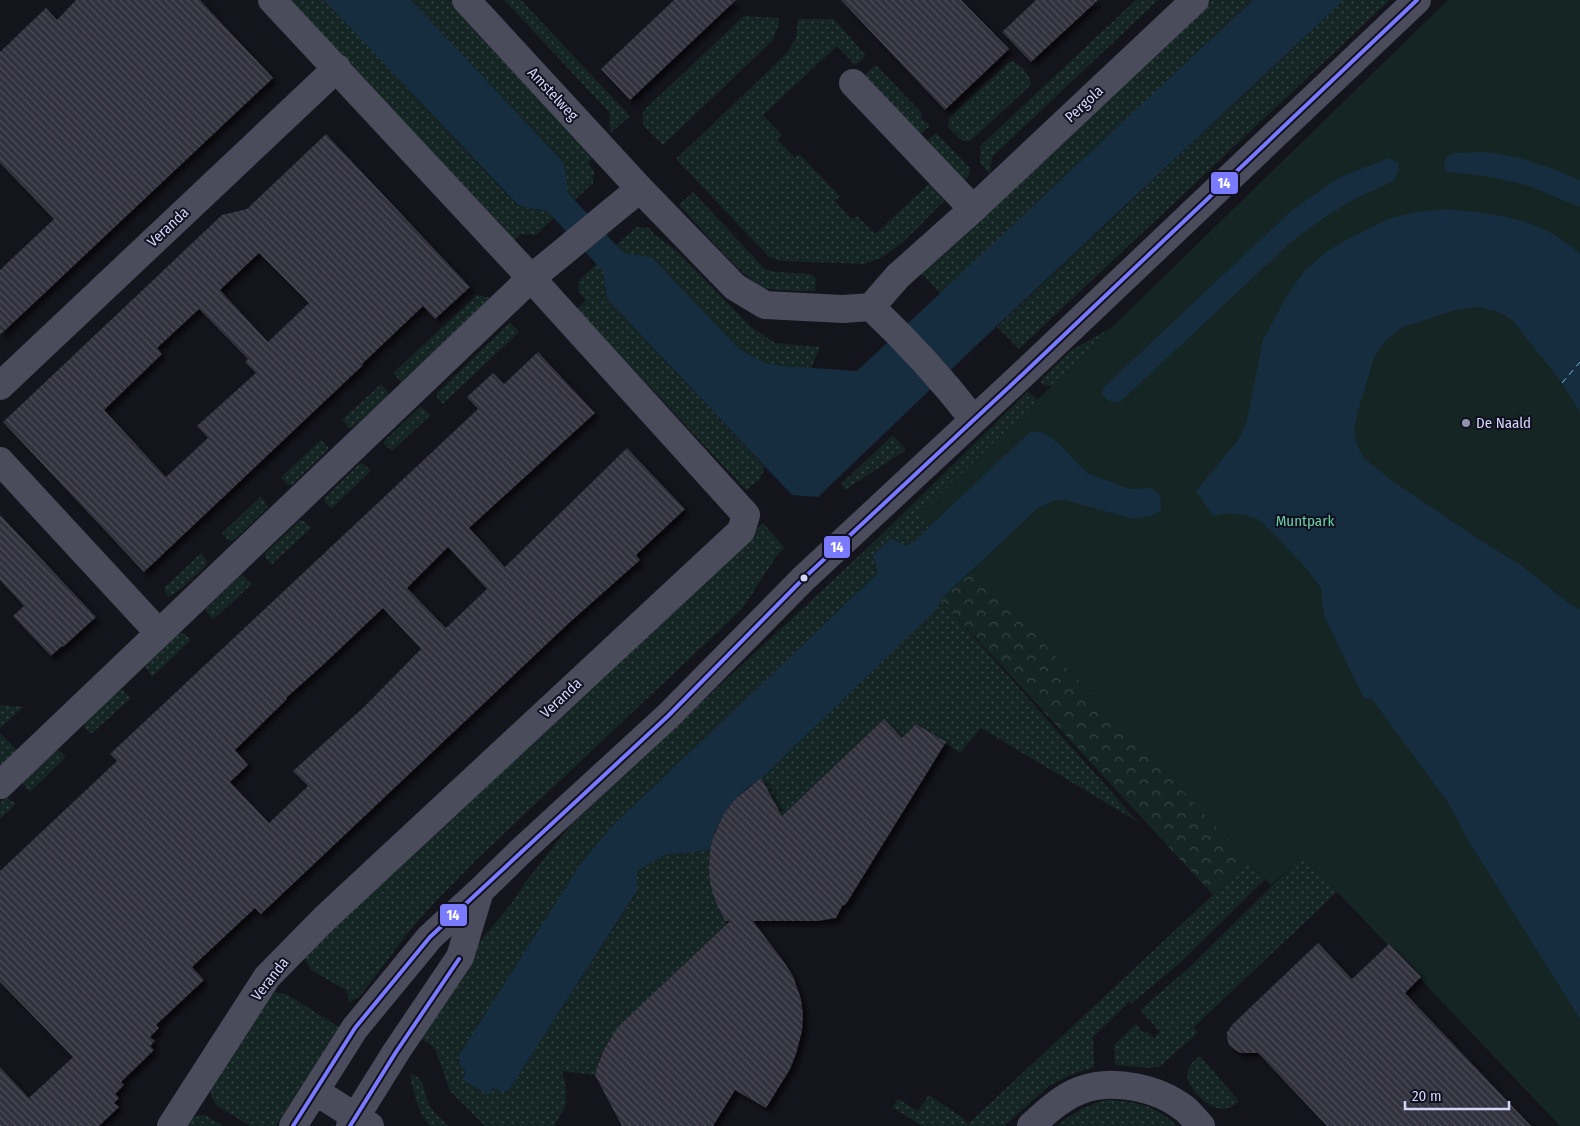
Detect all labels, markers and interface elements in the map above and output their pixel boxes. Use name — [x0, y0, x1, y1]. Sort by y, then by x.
street label: Amstelweg — [524, 64, 582, 124]
street label: Pergola — [1061, 82, 1107, 126]
line badge: 14 — [1210, 171, 1239, 195]
text: 14 — [1217, 175, 1231, 192]
street label: Veranda — [144, 203, 192, 251]
place label: De Naald — [1476, 414, 1531, 432]
marker: De Naald — [1460, 417, 1472, 429]
park label: Muntpark — [1276, 512, 1334, 530]
line badge: 14 — [823, 535, 851, 559]
text: 14 — [830, 539, 844, 556]
unlabelled marker — [799, 573, 809, 583]
street label: Veranda — [537, 674, 585, 722]
line badge: 14 — [439, 903, 468, 927]
text: 14 — [446, 907, 460, 924]
street label: Veranda — [247, 954, 293, 1004]
scale bar — [1405, 1078, 1509, 1110]
text: 20 m — [1412, 1087, 1442, 1105]

